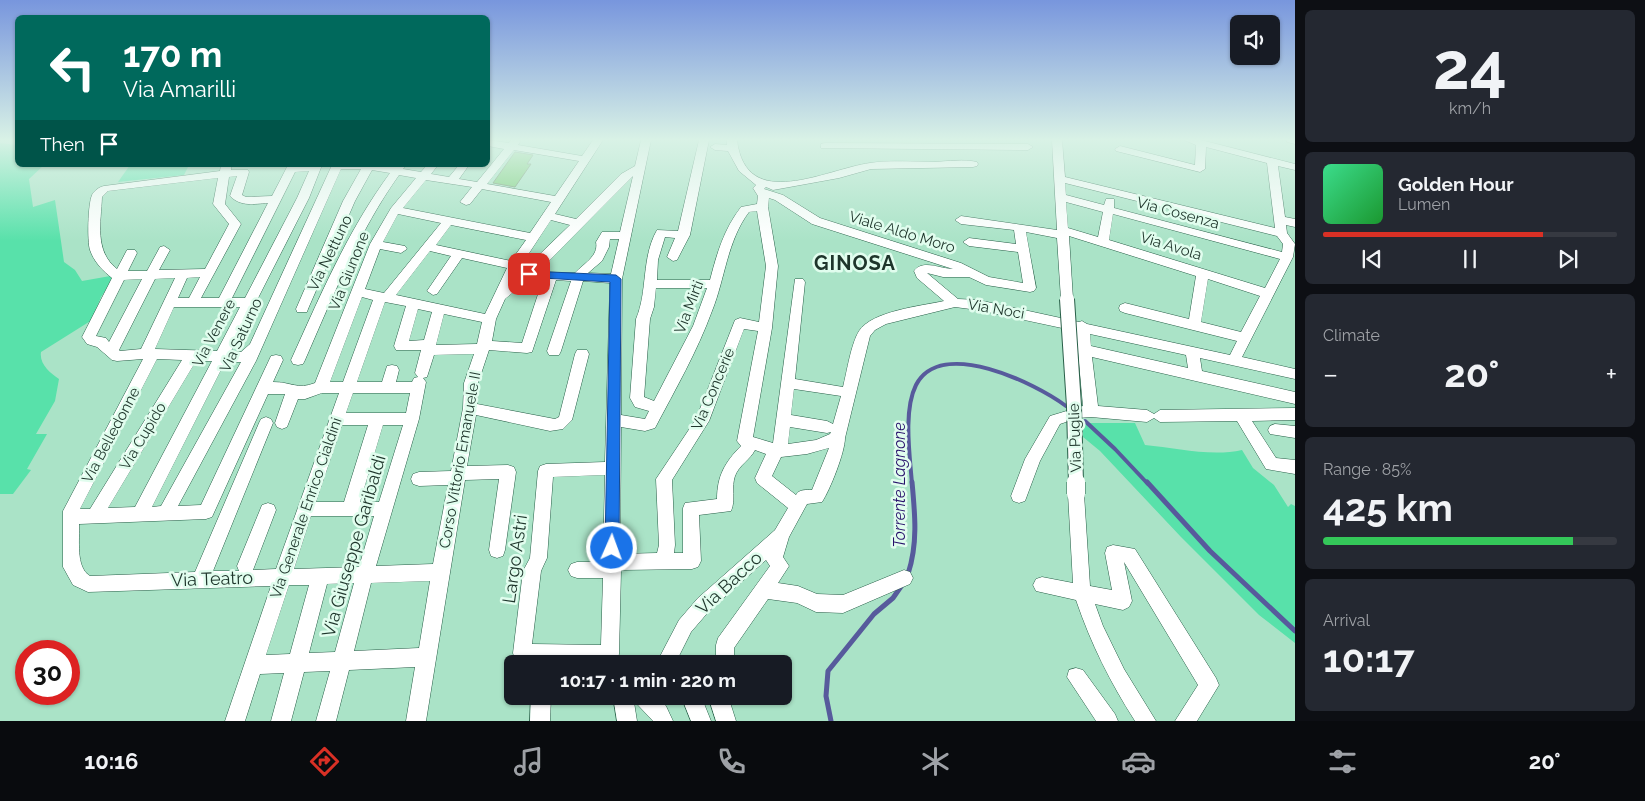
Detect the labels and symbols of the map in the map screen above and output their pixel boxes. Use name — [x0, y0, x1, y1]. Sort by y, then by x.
street label: Via Cosenza — [1135, 193, 1221, 233]
street label: Viale Aldo Moro — [847, 207, 957, 257]
street label: Via Nettuno — [304, 212, 356, 294]
street label: Via Avola — [1138, 228, 1204, 264]
street label: Via Giunone — [325, 229, 373, 313]
district label: GINOSA — [814, 251, 896, 275]
pin — [508, 253, 550, 295]
street label: Via Mirti — [671, 278, 707, 336]
street label: Via Saturno — [216, 295, 266, 375]
street label: Via Noci — [966, 295, 1026, 323]
street label: Via Venere — [189, 296, 239, 370]
street label: Via Concerie — [688, 345, 738, 433]
street label: Corso Vittorio Emanuele II — [436, 370, 484, 550]
street label: Via Belledonne — [78, 384, 144, 486]
street label: Via Cupido — [116, 399, 170, 473]
street label: Via Puglie — [1065, 403, 1085, 473]
street label: Via Generale Enrico Cialdini — [267, 415, 345, 601]
water label: Torrente Lagnone — [890, 422, 909, 548]
street label: Via Giuseppe Garibaldi — [317, 452, 390, 639]
street label: Largo Astri — [498, 513, 531, 605]
position arrow — [585, 521, 637, 573]
street label: Via Bacco — [691, 547, 766, 618]
street label: Via Teatro — [171, 567, 254, 590]
speed limit sign: 30 — [15, 640, 80, 705]

